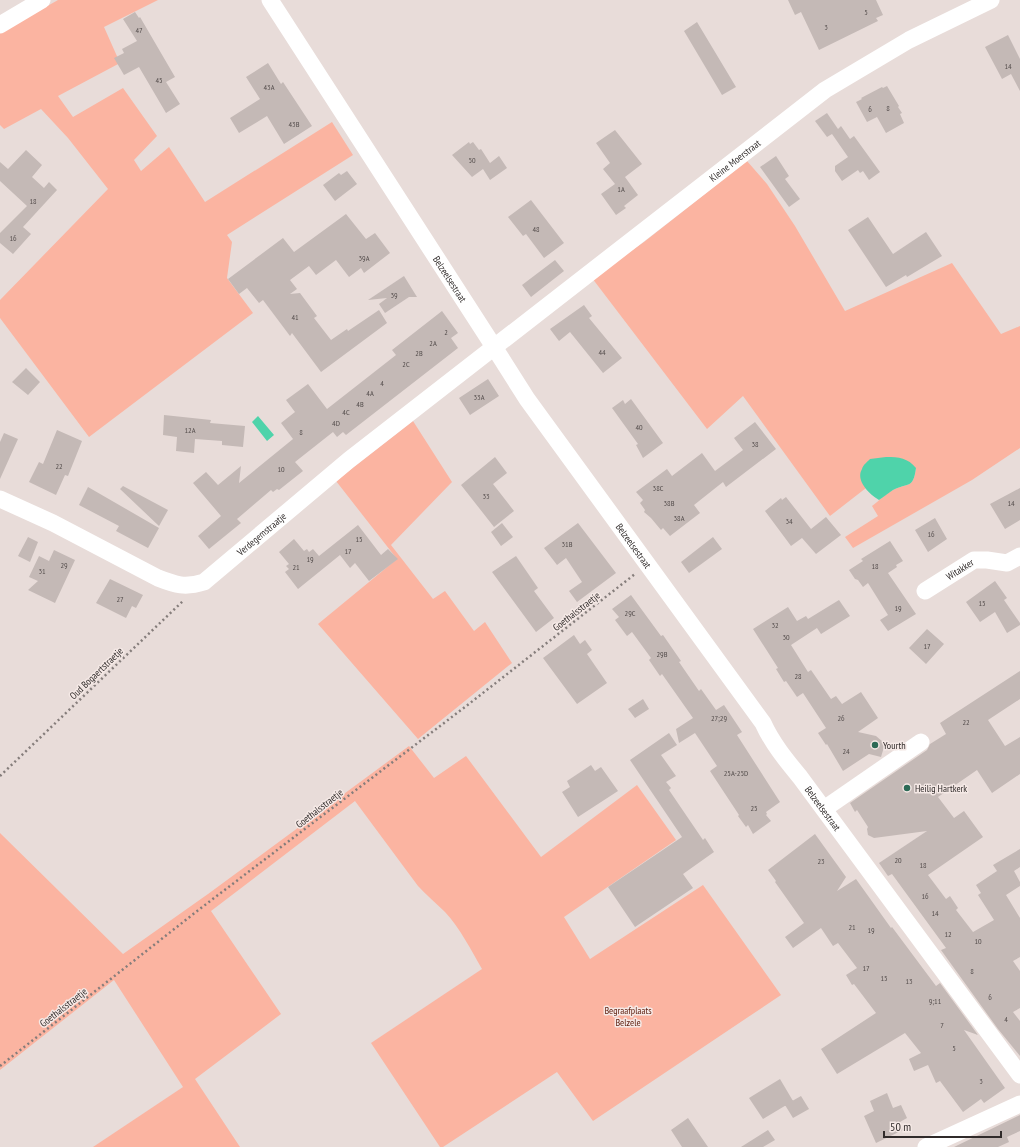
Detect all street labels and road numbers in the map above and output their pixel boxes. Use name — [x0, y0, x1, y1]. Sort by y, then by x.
street label: Kleine Moerstraat — [707, 137, 763, 185]
street label: Belzeelsestraat — [430, 254, 469, 305]
street label: Verdegemstraatje — [234, 510, 289, 559]
street label: Belzeelsestraat — [613, 521, 654, 571]
street label: Witakker — [944, 556, 976, 583]
street label: Goethalsstraetje — [550, 589, 602, 634]
street label: Oud Bogaertstraetje — [67, 645, 126, 702]
street label: Belzeelsestraat — [802, 784, 844, 834]
street label: Goethalsstraetje — [293, 786, 345, 831]
street label: Goethalsstraetje — [37, 985, 89, 1030]

